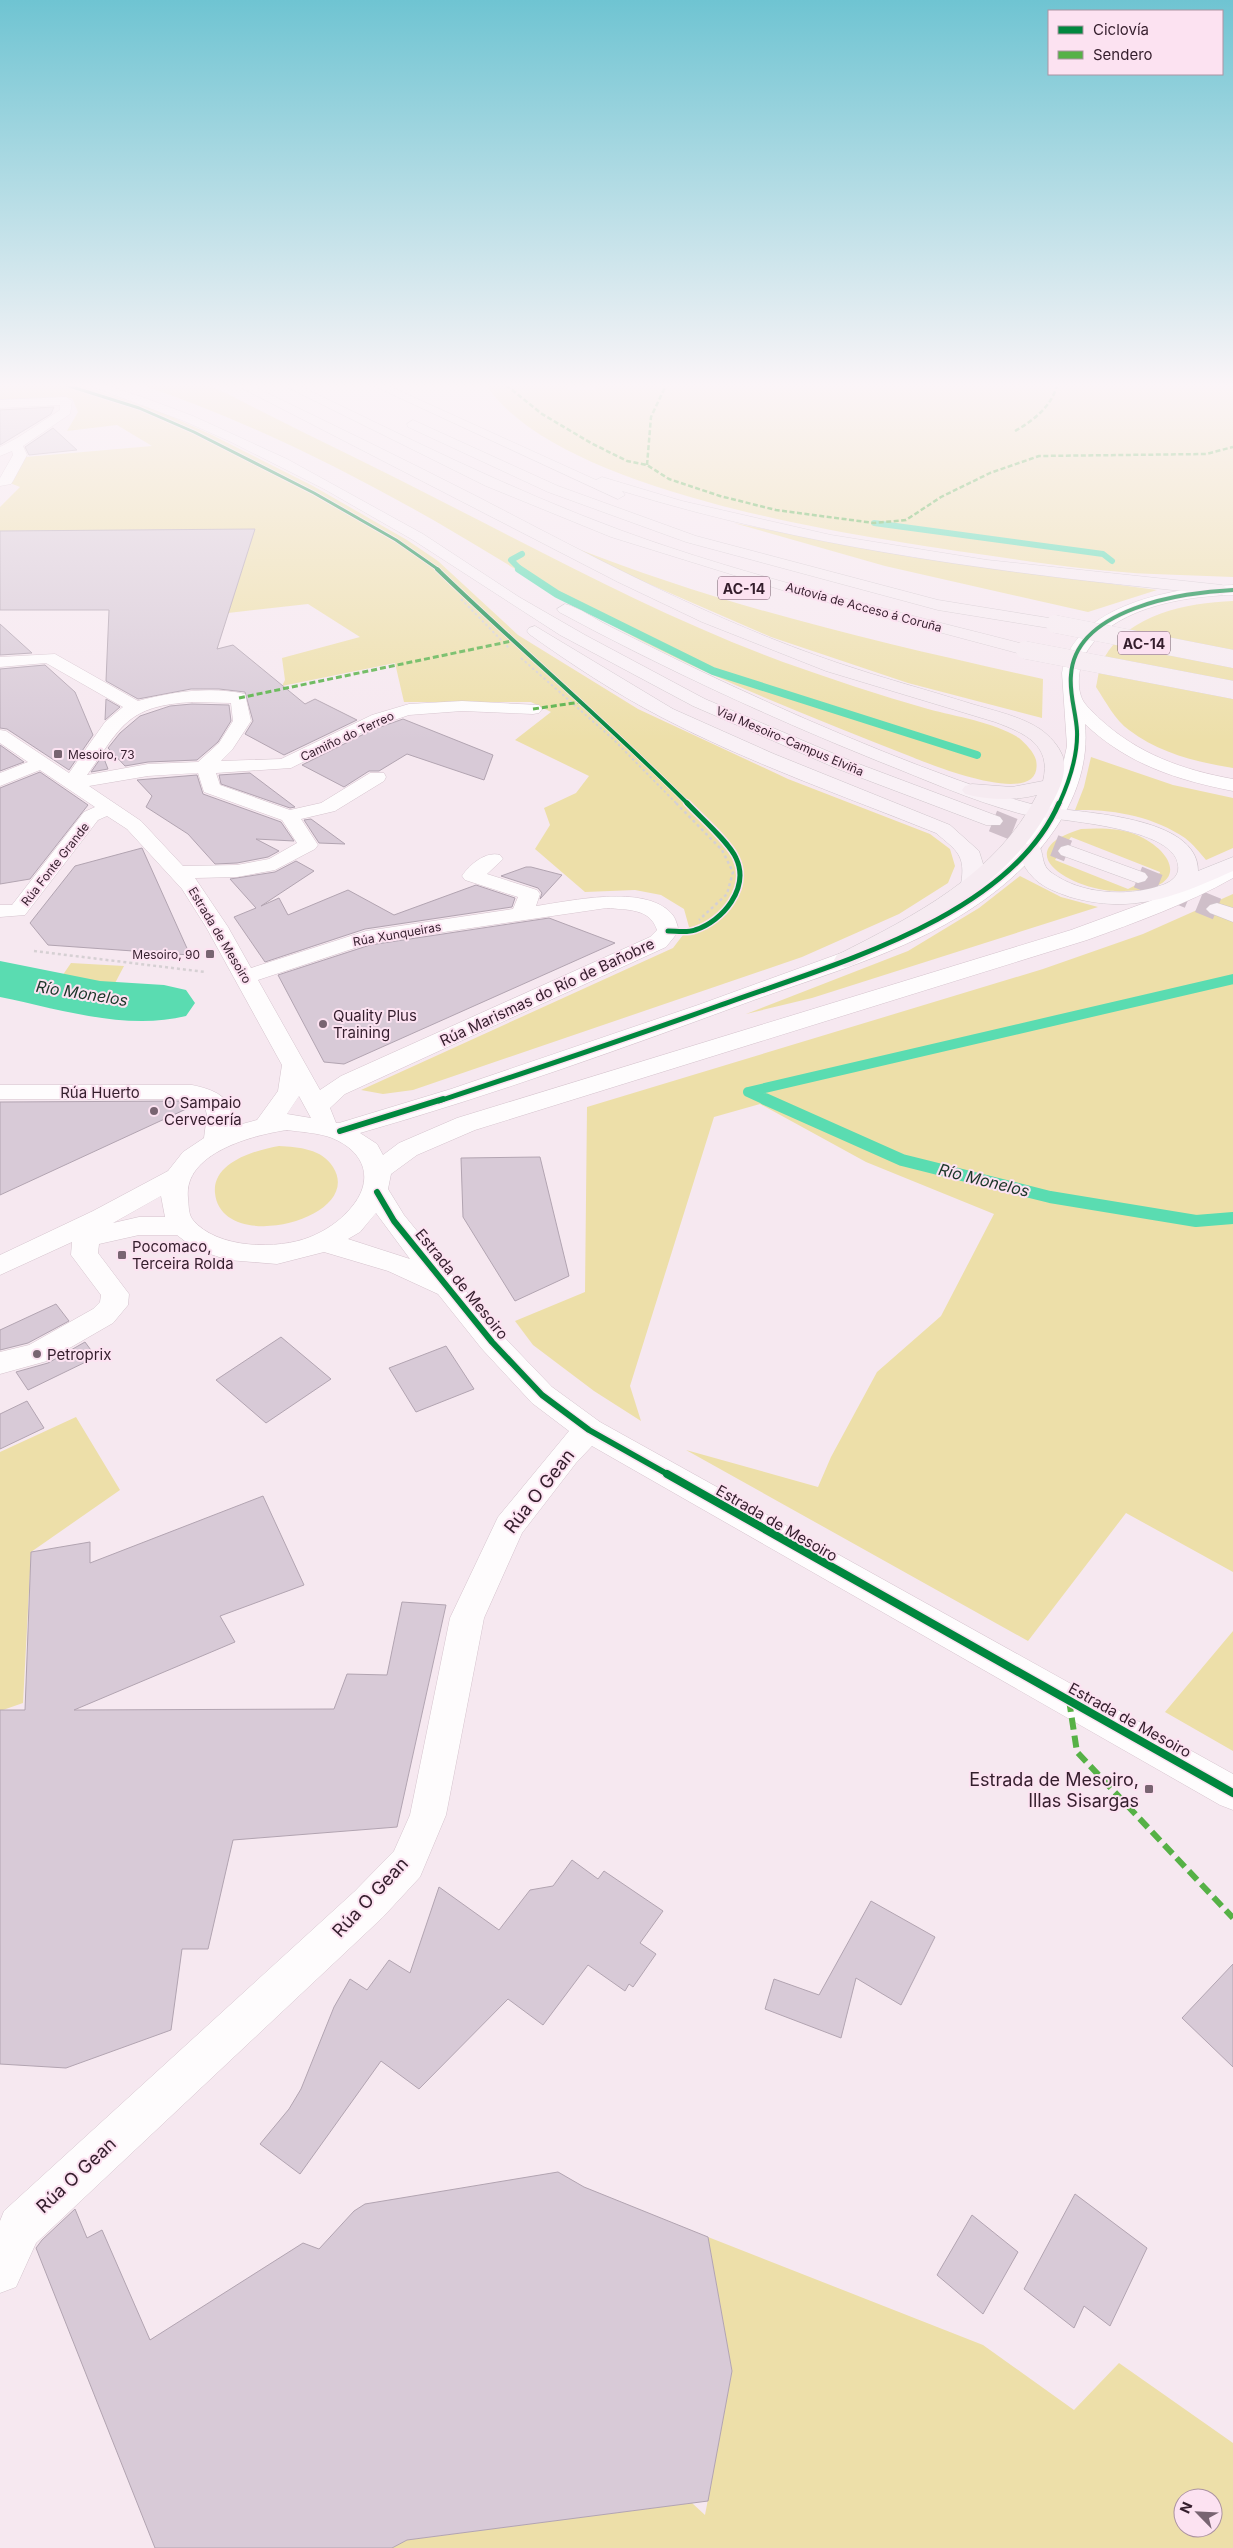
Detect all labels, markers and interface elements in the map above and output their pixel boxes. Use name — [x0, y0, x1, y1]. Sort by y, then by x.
legend — [1048, 10, 1223, 75]
text: Ciclovía — [1093, 20, 1149, 39]
text: Sendero — [1093, 45, 1153, 64]
road number: AC-14 — [718, 576, 770, 600]
street label: Autovía de Acceso á Coruña — [784, 579, 944, 635]
road number: AC-14 — [1118, 632, 1170, 654]
street label: Vial Mesoiro-Campus Elviña — [714, 703, 866, 779]
street label: Camiño do Terreo — [298, 708, 396, 764]
place label: Mesoiro, 73 — [68, 747, 135, 762]
marker: Mesoiro, 73 — [52, 748, 64, 760]
street label: Rúa Fonte Grande — [18, 819, 92, 909]
street label: Estrada de Mesoiro — [185, 884, 255, 986]
street label: Rúa Xunqueiras — [352, 919, 442, 949]
street label: Rúa Marismas do Río de Bañobre — [437, 934, 657, 1050]
place label: Mesoiro, 90 — [132, 947, 200, 962]
marker: Mesoiro, 90 — [204, 948, 216, 960]
water label: Río Monelos — [35, 976, 129, 1010]
place label: Quality Plus Training — [333, 1006, 417, 1042]
marker: Quality Plus Training — [317, 1018, 329, 1030]
street label: Rúa Huerto — [60, 1083, 140, 1102]
place label: O Sampaio Cervecería — [164, 1093, 242, 1129]
marker: O Sampaio Cervecería — [148, 1105, 160, 1117]
water label: Río Monelos — [936, 1159, 1032, 1201]
street label: Estrada de Mesoiro — [411, 1225, 513, 1343]
place label: Pocomaco, Terceira Rolda — [132, 1237, 234, 1273]
marker: Pocomaco, Terceira Rolda — [116, 1249, 128, 1261]
place label: Petroprix — [47, 1345, 111, 1364]
marker: Petroprix — [31, 1348, 43, 1360]
street label: Rúa O Gean — [500, 1445, 578, 1537]
street label: Estrada de Mesoiro — [713, 1480, 841, 1566]
street label: Estrada de Mesoiro — [1065, 1678, 1195, 1762]
place label: Estrada de Mesoiro, Illas Sisargas — [969, 1769, 1139, 1811]
marker: Estrada de Mesoiro, Illas Sisargas — [1143, 1783, 1155, 1795]
street label: Rúa O Gean — [328, 1853, 412, 1941]
street label: Rúa O Gean — [32, 2133, 120, 2217]
north arrow — [1173, 2488, 1223, 2538]
text: N — [1176, 2499, 1196, 2516]

